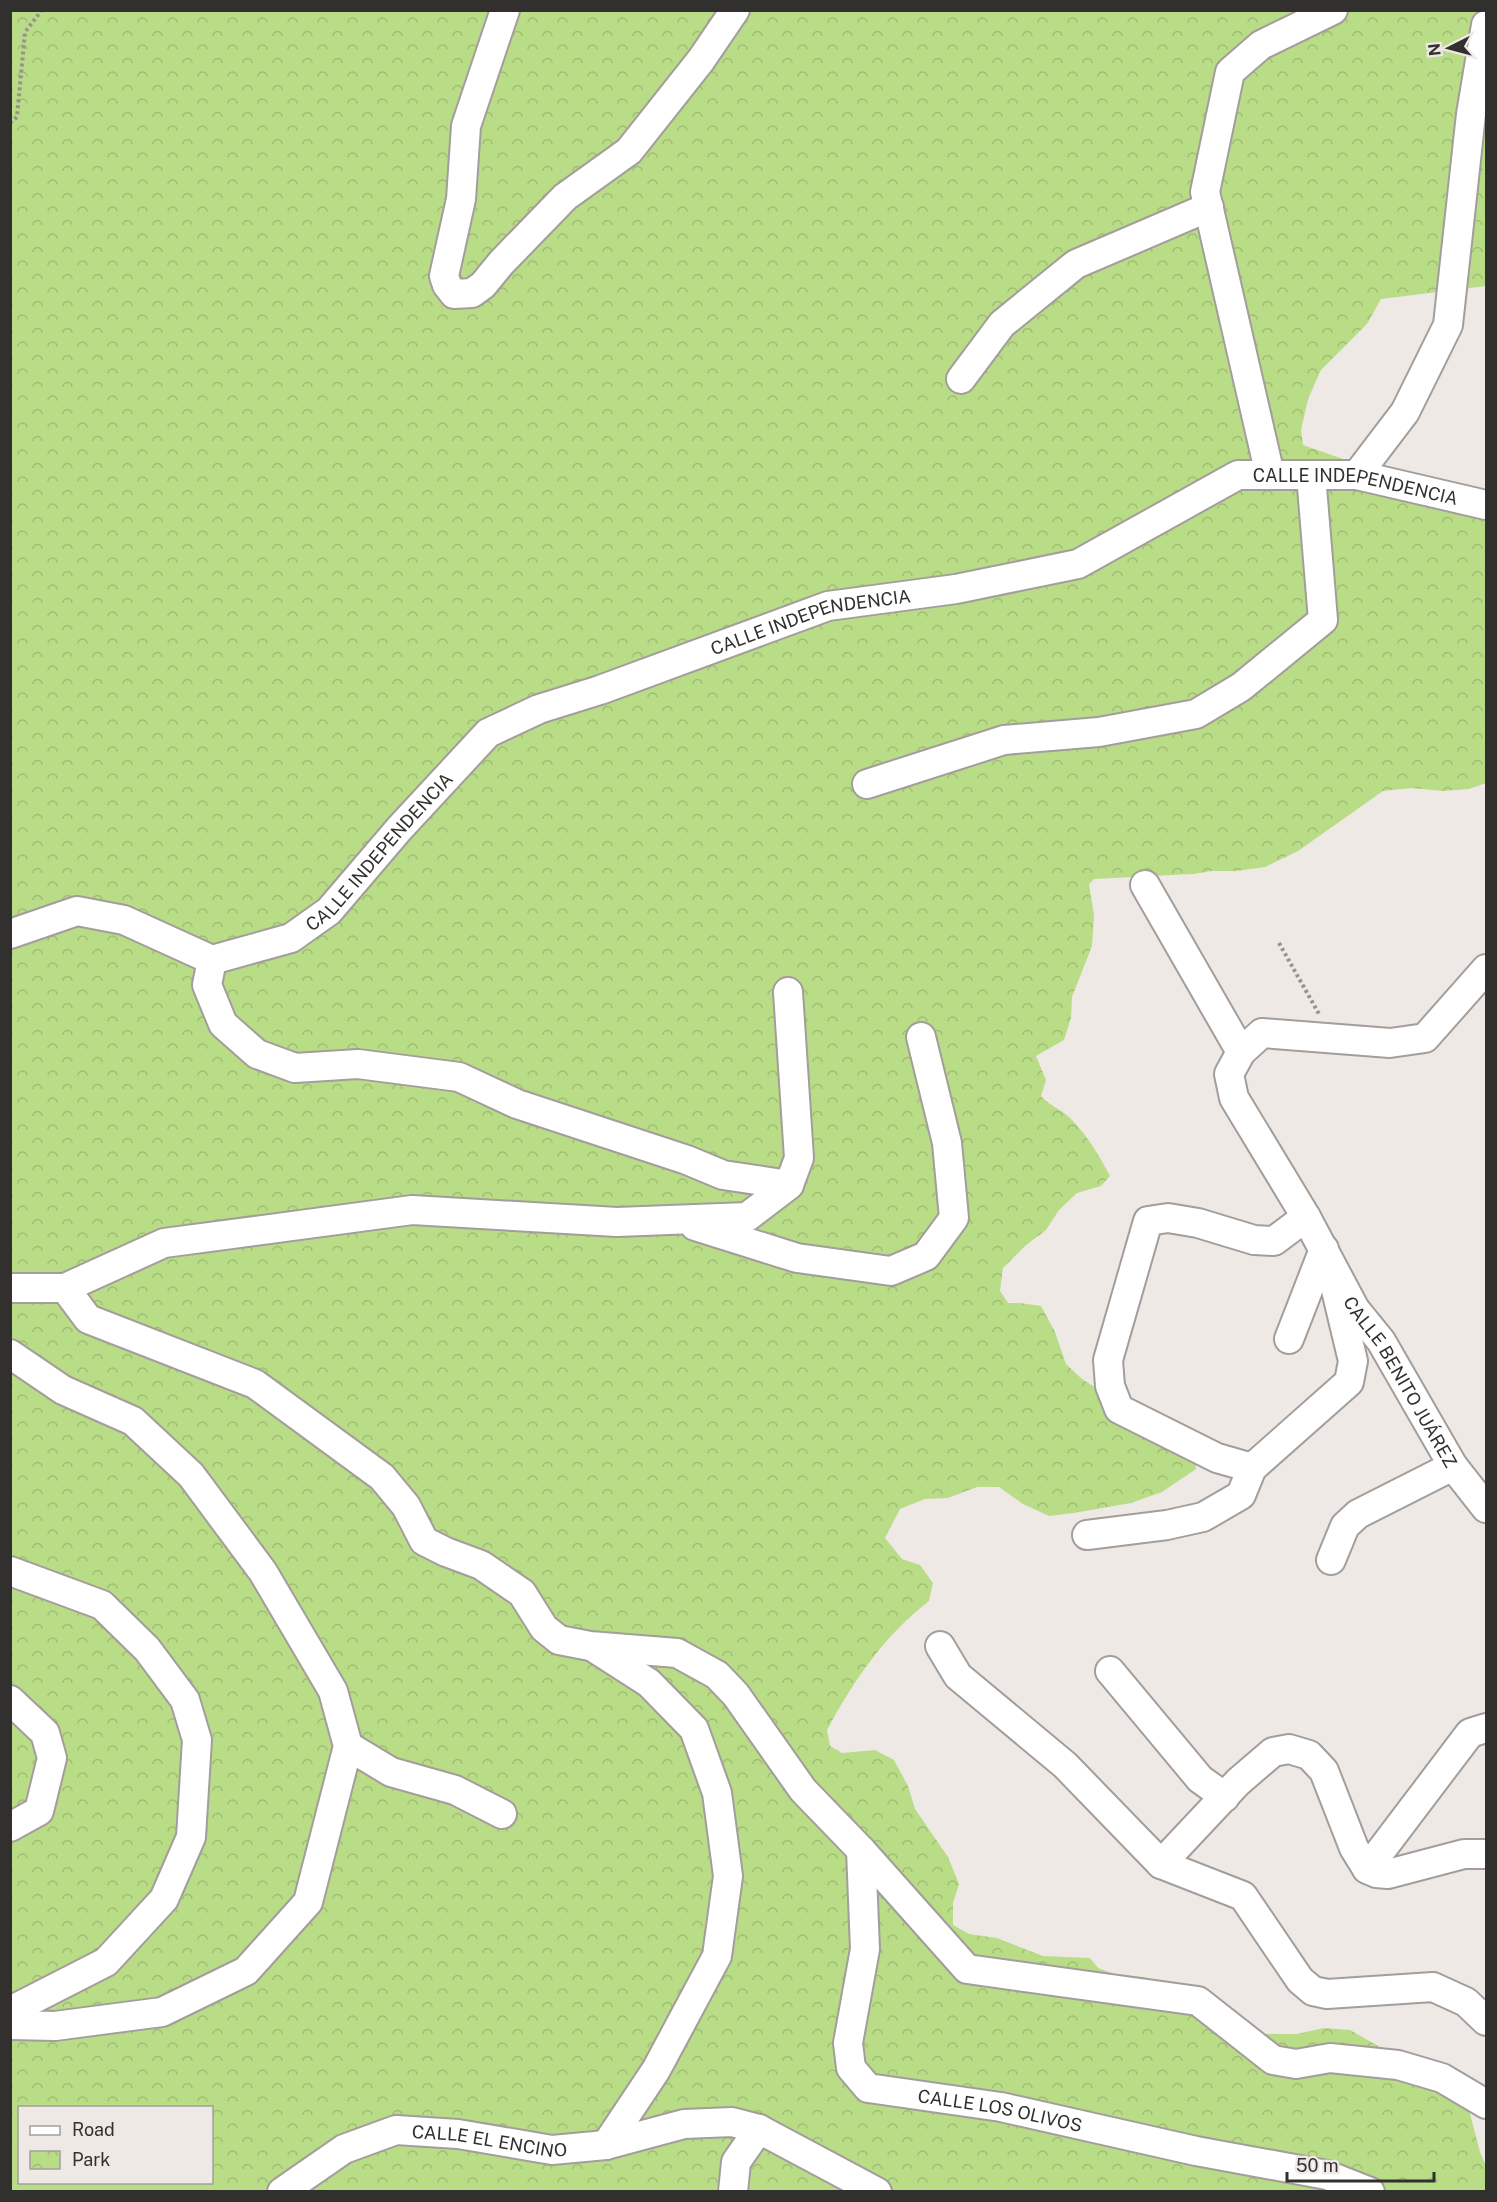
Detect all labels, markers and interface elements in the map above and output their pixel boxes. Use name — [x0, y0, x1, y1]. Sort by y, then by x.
north arrow — [1419, 18, 1479, 78]
text: N — [1424, 42, 1445, 57]
street label: CALLE INDEPENDENCIA — [1253, 465, 1460, 509]
street label: CALLE INDEPENDENCIA — [708, 585, 912, 659]
street label: CALLE INDEPENDENCIA — [301, 768, 457, 935]
street label: CALLE BENITO JUÁREZ — [1340, 1292, 1462, 1471]
street label: CALLE LOS OLIVOS — [917, 2085, 1084, 2136]
legend — [18, 2106, 213, 2184]
text: Road — [72, 2119, 115, 2140]
street label: CALLE EL ENCINO — [411, 2121, 568, 2161]
scale bar — [1287, 2145, 1434, 2183]
text: Park — [72, 2149, 110, 2170]
text: 50 m — [1296, 2155, 1339, 2176]

